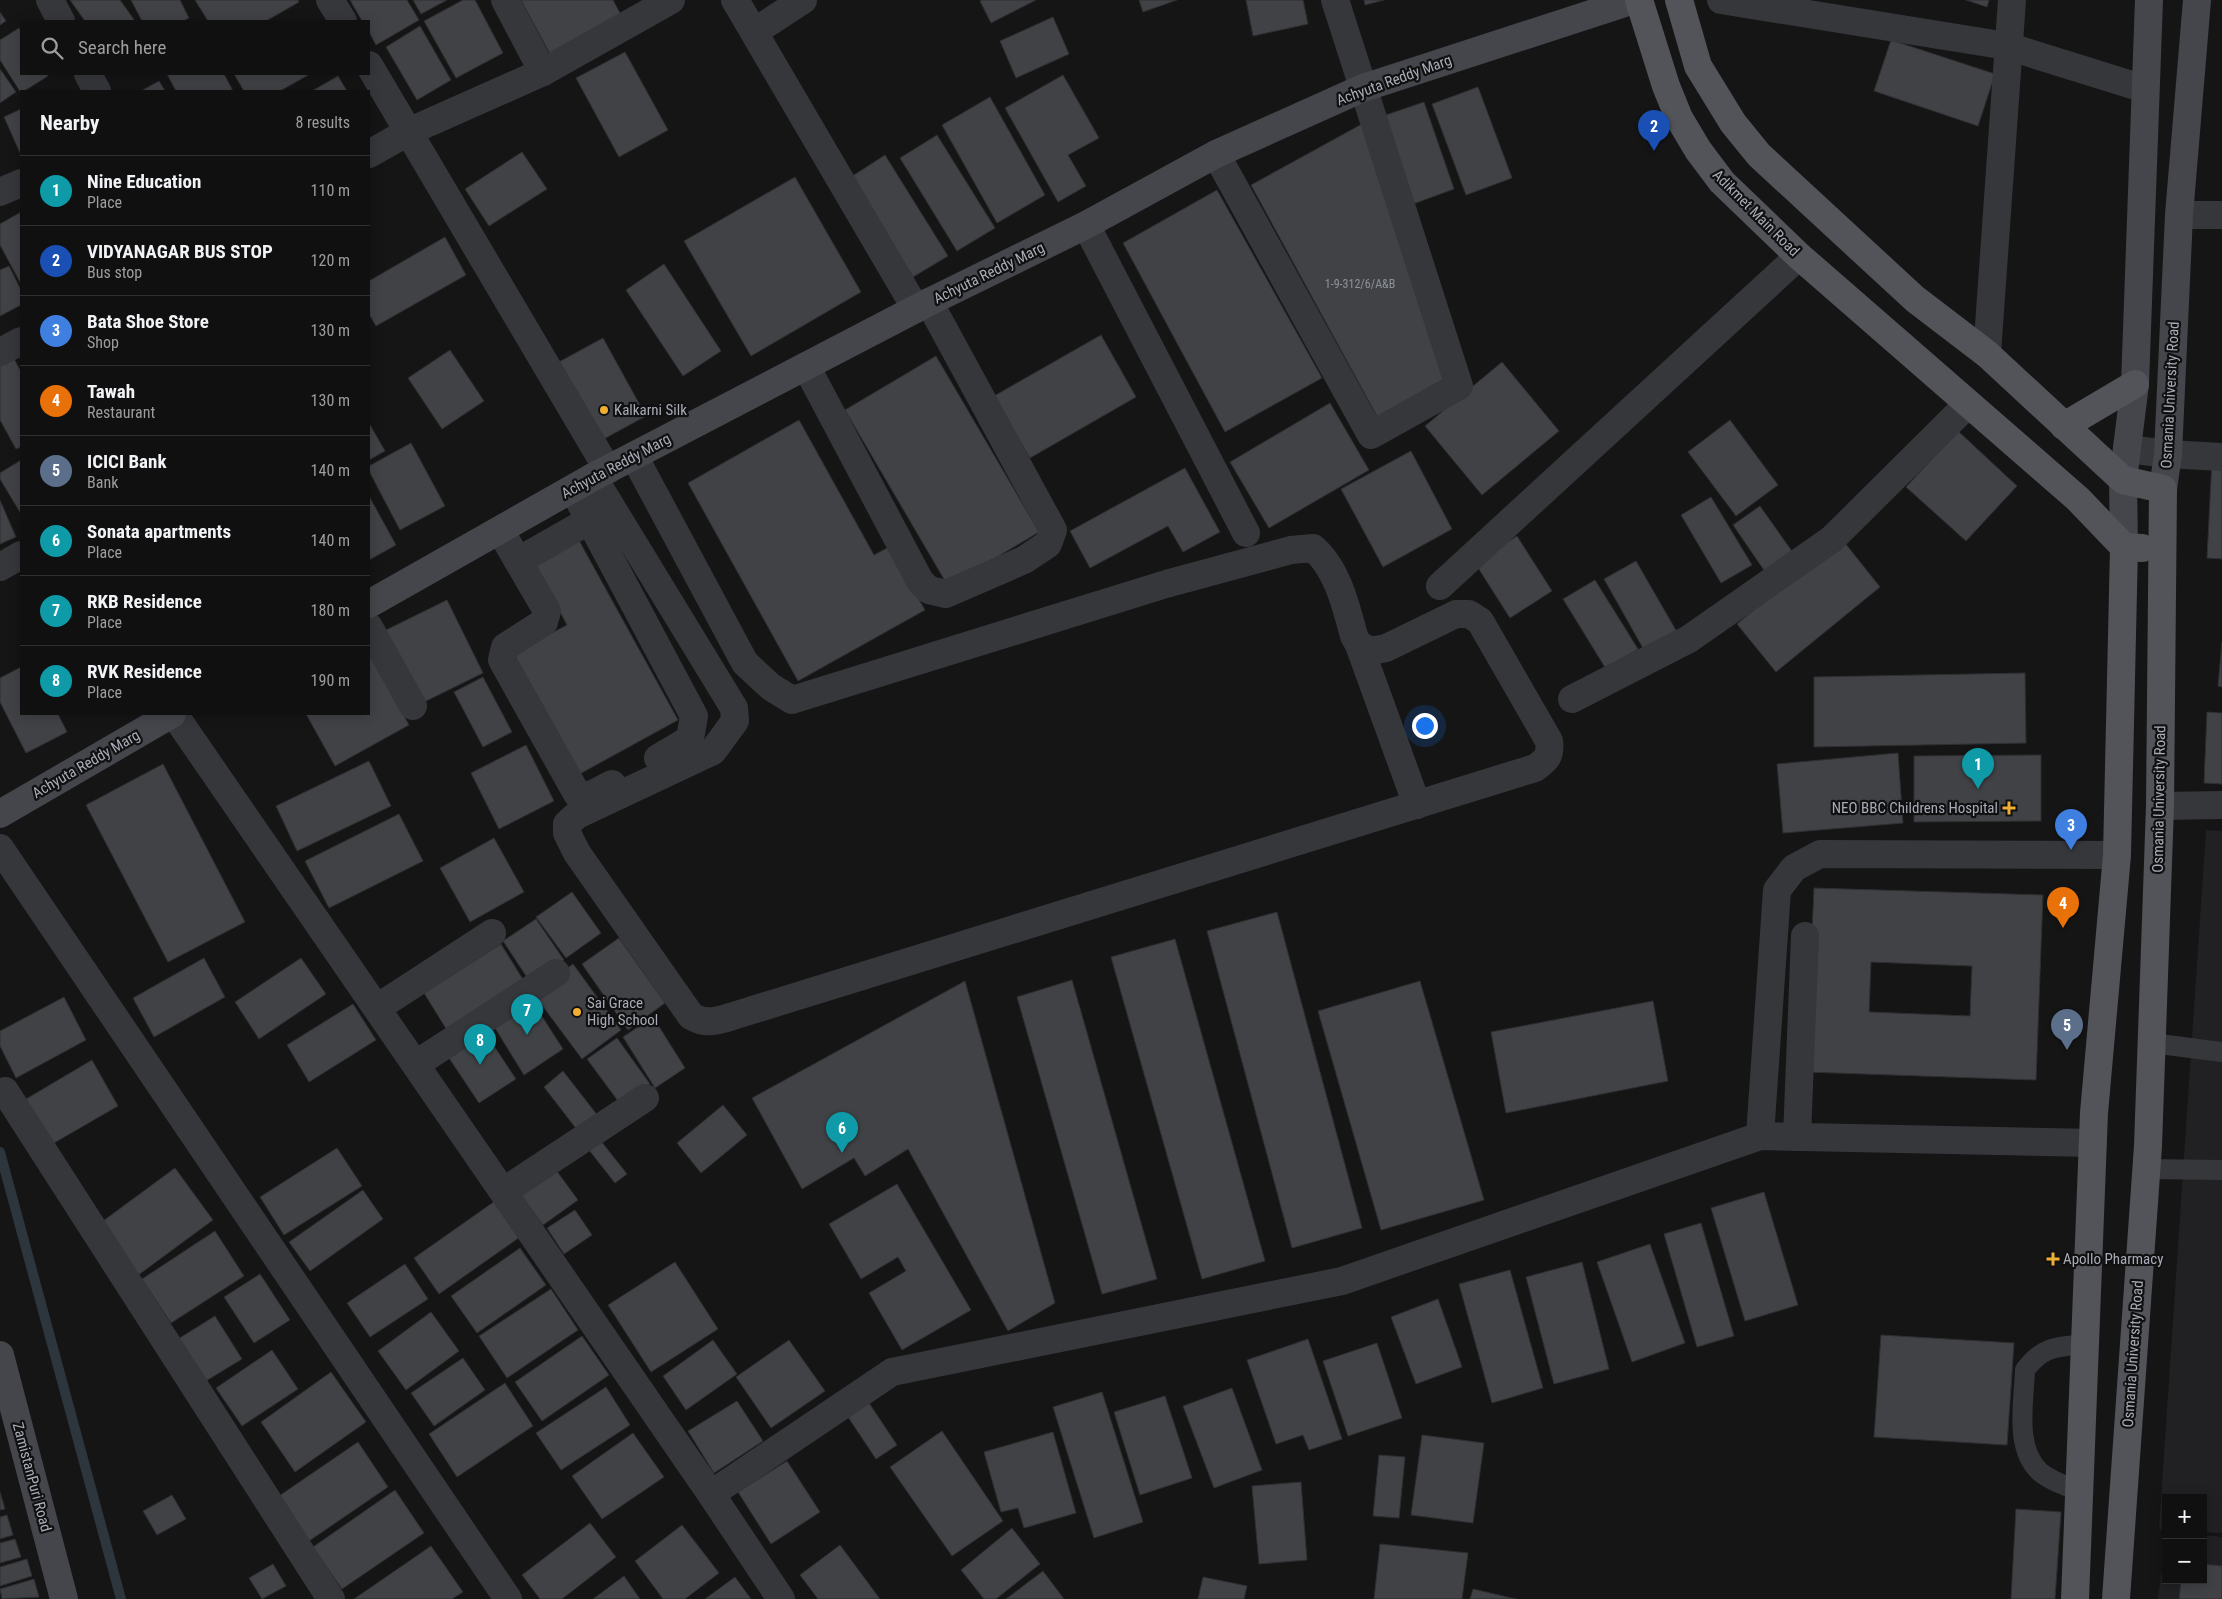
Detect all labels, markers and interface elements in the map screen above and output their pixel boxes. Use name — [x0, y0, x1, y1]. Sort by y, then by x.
search box — [20, 20, 370, 75]
icon: search — [38, 34, 66, 62]
text: Search here — [78, 36, 166, 59]
street label: Achyuta Reddy Marg — [1334, 51, 1454, 109]
pin: 2 — [1638, 110, 1670, 151]
text: Nearby — [40, 111, 99, 135]
text: 8 results — [295, 113, 350, 132]
street label: Adikmet Main Road — [1709, 166, 1803, 260]
text: Nine Education — [87, 170, 201, 193]
text: 1 — [52, 181, 60, 200]
text: 110 m — [311, 181, 350, 200]
text: Place — [87, 193, 122, 212]
street label: Achyuta Reddy Marg — [931, 238, 1047, 308]
text: VIDYANAGAR BUS STOP — [87, 240, 273, 263]
text: 2 — [52, 251, 60, 270]
text: 120 m — [311, 251, 350, 270]
text: Bus stop — [87, 263, 142, 282]
house number: 1-9-312/6/A&B — [1325, 277, 1395, 291]
text: Bata Shoe Store — [87, 310, 209, 333]
text: 3 — [52, 321, 60, 340]
text: 130 m — [311, 321, 350, 340]
street label: Osmania University Road — [2157, 321, 2183, 469]
text: Shop — [87, 333, 119, 352]
text: Tawah — [87, 380, 135, 403]
text: 4 — [52, 391, 60, 410]
text: 130 m — [311, 391, 350, 410]
place label: Kalkarni Silk — [614, 401, 687, 419]
text: Restaurant — [87, 403, 155, 422]
marker: Kalkarni Silk — [598, 404, 610, 416]
street label: Achyuta Reddy Marg — [558, 430, 674, 502]
text: ICICI Bank — [87, 450, 166, 473]
text: 5 — [52, 461, 60, 480]
text: 140 m — [311, 461, 350, 480]
text: Bank — [87, 473, 118, 492]
text: Sonata apartments — [87, 520, 231, 543]
text: 6 — [52, 531, 60, 550]
text: 140 m — [311, 531, 350, 550]
text: Place — [87, 543, 122, 562]
text: RKB Residence — [87, 590, 202, 613]
text: 7 — [52, 601, 60, 620]
text: 180 m — [311, 601, 350, 620]
text: Place — [87, 613, 122, 632]
text: RVK Residence — [87, 660, 202, 683]
text: 8 — [52, 671, 60, 690]
text: 190 m — [311, 671, 350, 690]
text: Place — [87, 683, 122, 702]
your location — [1412, 713, 1438, 739]
street label: Osmania University Road — [2149, 725, 2169, 873]
street label: Achyuta Reddy Marg — [29, 726, 143, 802]
pin: 1 — [1962, 748, 1994, 789]
place label: NEO BBC Childrens Hospital — [1832, 799, 1998, 817]
marker: NEO BBC Childrens Hospital — [2002, 801, 2016, 815]
pin: 3 — [2055, 809, 2087, 850]
pin: 4 — [2047, 887, 2079, 928]
pin: 7 — [511, 994, 543, 1035]
place label: Sai Grace High School — [587, 994, 658, 1029]
marker: Sai Grace High School — [571, 1006, 583, 1018]
pin: 5 — [2051, 1009, 2083, 1050]
pin: 8 — [464, 1024, 496, 1065]
pin: 6 — [826, 1112, 858, 1153]
place label: Apollo Pharmacy — [2063, 1250, 2163, 1268]
marker: Apollo Pharmacy — [2047, 1253, 2059, 1265]
street label: Osmania University Road — [2119, 1280, 2147, 1428]
street label: ZamistanPuri Road — [9, 1420, 55, 1534]
map controls — [2162, 1494, 2207, 1584]
button: + — [2162, 1494, 2207, 1539]
button: − — [2162, 1539, 2207, 1584]

